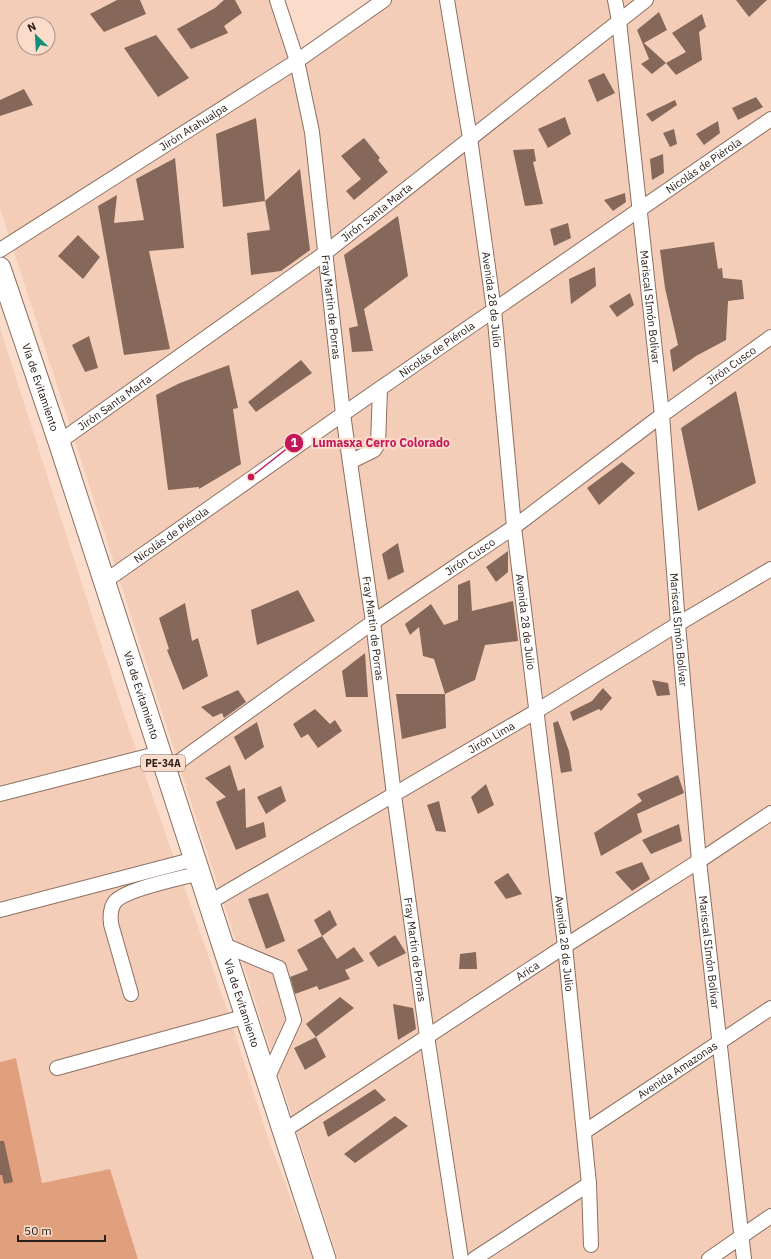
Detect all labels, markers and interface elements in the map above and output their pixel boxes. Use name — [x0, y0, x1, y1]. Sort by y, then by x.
north arrow — [16, 16, 56, 56]
text: N — [25, 19, 38, 35]
street label: Jirón Atahualpa — [157, 100, 230, 154]
street label: Nicolás de Piérola — [663, 135, 744, 196]
street label: Jirón Santa Marta — [338, 180, 415, 245]
street label: Mariscal SImón Bolívar — [637, 250, 663, 364]
street label: Avenida 28 de Julio — [479, 251, 504, 348]
street label: Fray Martin de Porras — [319, 254, 344, 360]
street label: Nicolás de Piérola — [396, 318, 477, 380]
street label: Vía de Evitamiento — [19, 342, 62, 433]
street label: Jirón Cusco — [704, 343, 759, 388]
street label: Jirón Santa Marta — [75, 372, 154, 433]
callout: Lumasxa Cerro Colorado — [284, 431, 458, 455]
text: 1 — [290, 435, 298, 450]
text: Lumasxa Cerro Colorado — [312, 435, 450, 450]
street label: Nicolás de Piérola — [131, 504, 211, 566]
street label: Jirón Cusco — [442, 535, 498, 579]
street label: Mariscal SImón Bolívar — [667, 572, 690, 687]
street label: Avenida 28 de Julio — [513, 573, 538, 671]
street label: Fray Martin de Porras — [359, 575, 387, 681]
street label: Vía de Evitamiento — [121, 649, 162, 741]
street label: Jirón Lima — [466, 718, 517, 756]
road number: PE-34A — [141, 755, 185, 771]
street label: Avenida 28 de Julio — [552, 895, 577, 992]
street label: Mariscal SImón Bolívar — [696, 895, 723, 1009]
street label: Fray Martin de Porras — [401, 897, 429, 1003]
street label: Vía de Evitamiento — [221, 957, 263, 1049]
street label: Arica — [513, 958, 542, 984]
street label: Avenida Amazonas — [635, 1038, 720, 1102]
scale bar — [18, 1217, 105, 1243]
text: 50 m — [24, 1223, 52, 1238]

